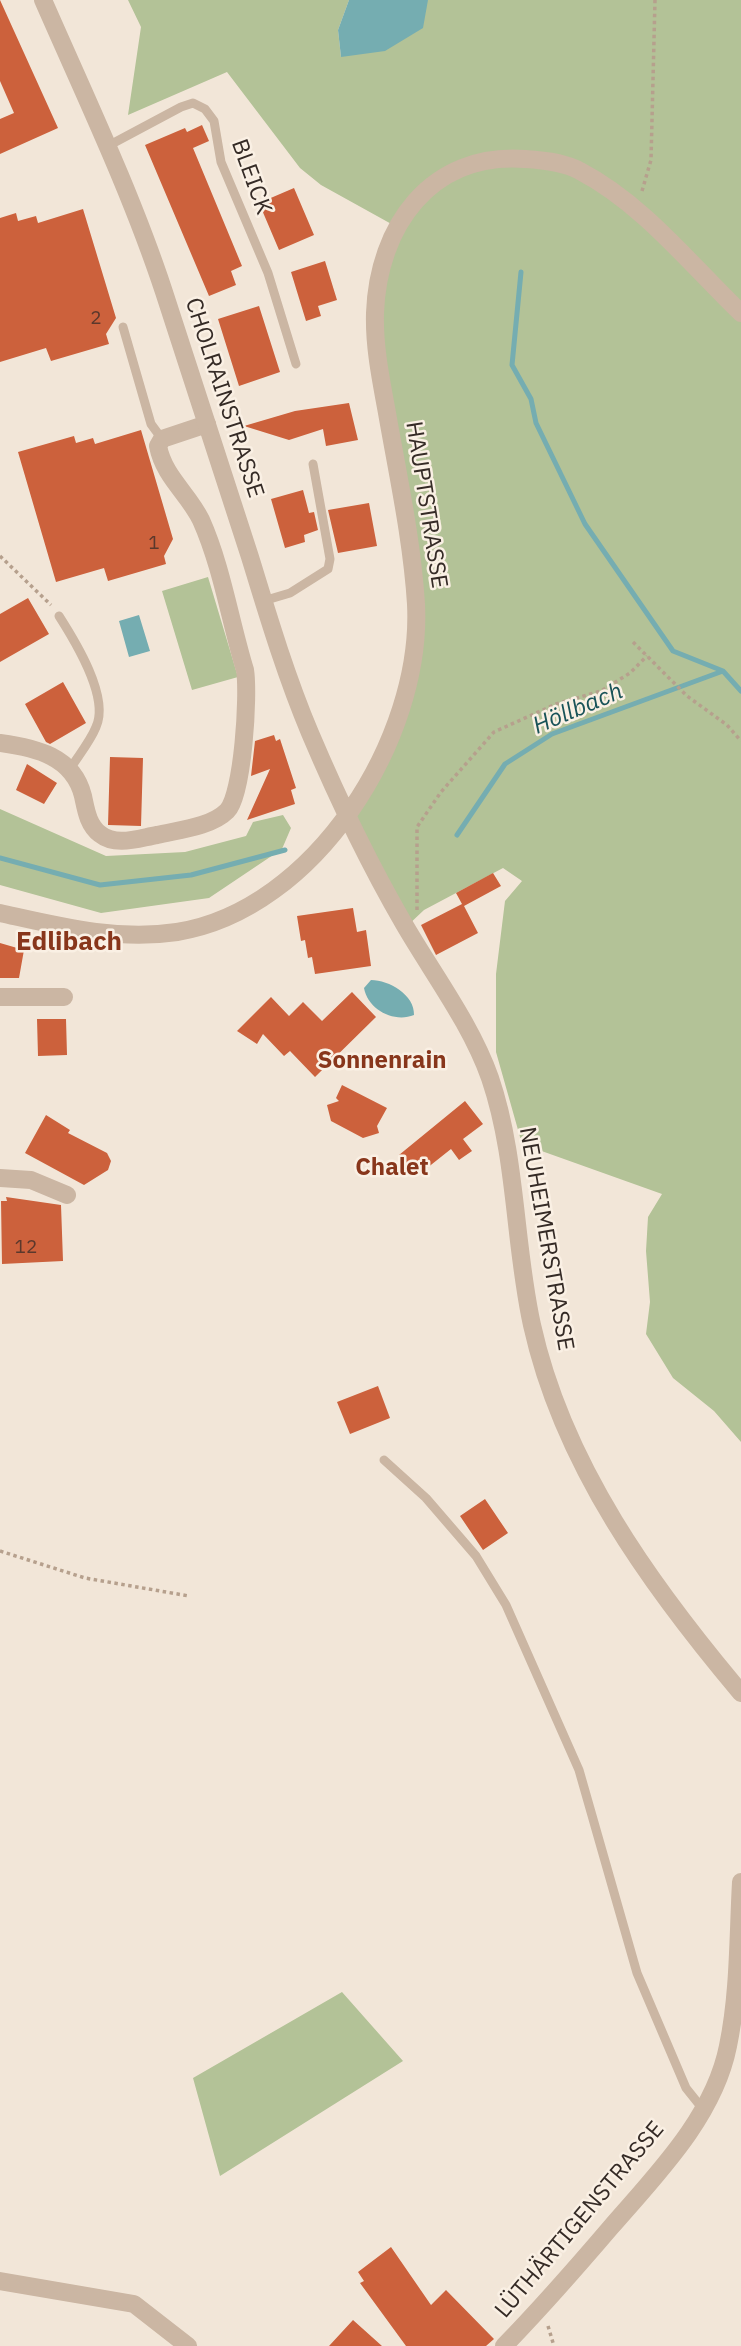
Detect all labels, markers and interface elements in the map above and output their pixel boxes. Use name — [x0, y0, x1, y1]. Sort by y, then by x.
street label: BLEICK — [225, 136, 277, 218]
street label: CHOLRAINSTRASSE — [179, 294, 269, 502]
house number: 2 — [90, 308, 102, 330]
street label: HAUPTSTRASSE — [399, 420, 453, 590]
house number: 1 — [148, 533, 160, 555]
water label: Höllbach — [529, 677, 627, 741]
district label: Edlibach — [16, 926, 122, 958]
district label: Sonnenrain — [317, 1047, 447, 1075]
street label: NEUHEIMERSTRASSE — [513, 1125, 579, 1353]
district label: Chalet — [355, 1154, 429, 1182]
house number: 12 — [15, 1237, 37, 1259]
street label: LÜTHÄRTIGENSTRASSE — [490, 2116, 670, 2324]

